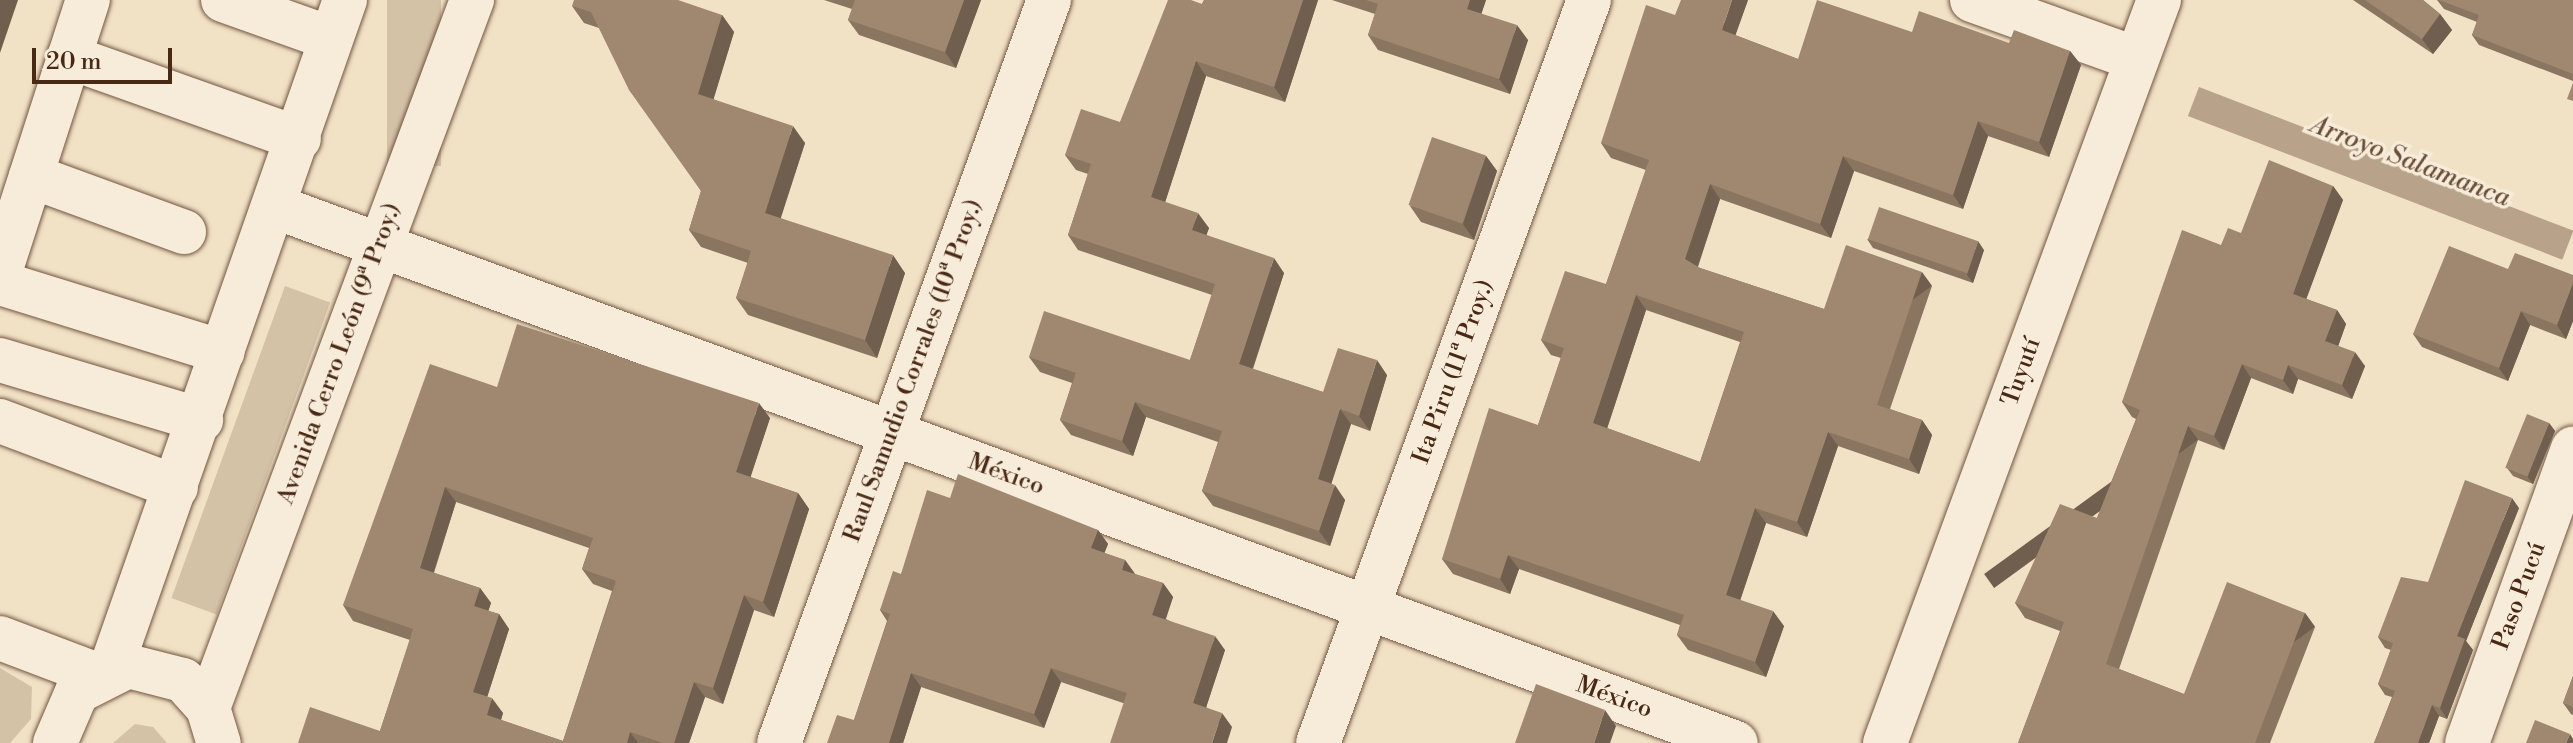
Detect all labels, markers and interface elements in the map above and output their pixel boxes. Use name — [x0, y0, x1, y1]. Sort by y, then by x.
scale bar — [36, 32, 176, 82]
text: 20 m — [46, 47, 102, 77]
water label: Arroyo Salamanca — [2306, 110, 2514, 214]
street label: Raul Samudio Corrales (10ª Proy.) — [838, 196, 990, 546]
street label: Avenida Cerro León (9ª Proy.) — [272, 199, 408, 509]
street label: Ita Piru (11ª Proy.) — [1407, 276, 1501, 468]
street label: Tuyutí — [1996, 334, 2048, 410]
street label: México — [964, 448, 1048, 502]
street label: Paso Pucú — [2487, 538, 2553, 654]
street label: México — [1572, 671, 1656, 725]

